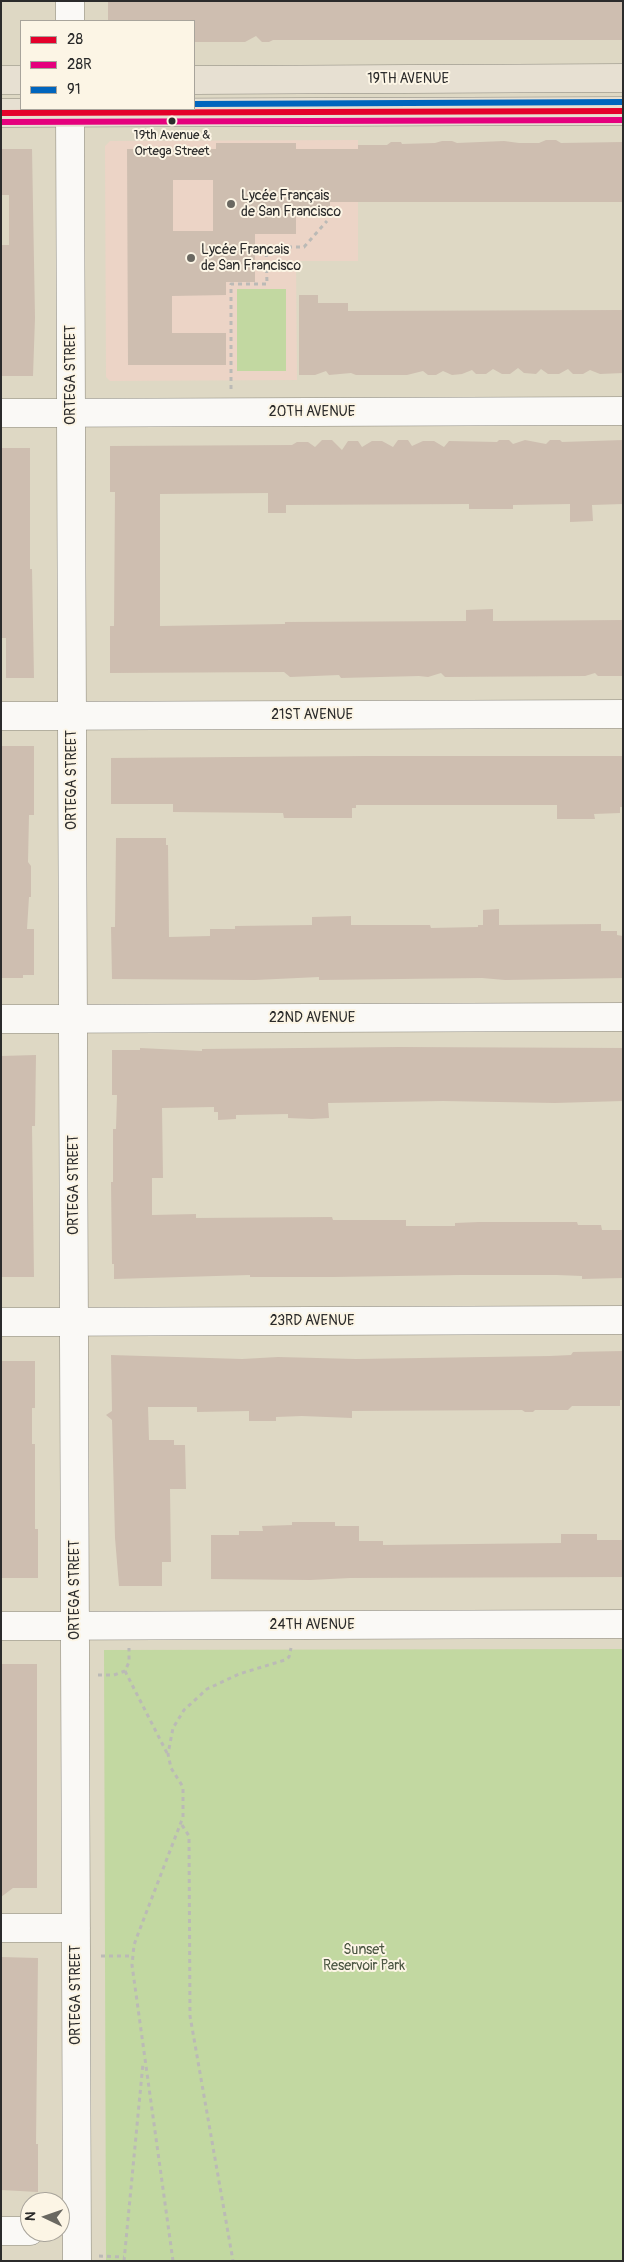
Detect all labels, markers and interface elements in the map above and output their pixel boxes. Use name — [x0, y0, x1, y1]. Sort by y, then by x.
legend — [20, 20, 195, 110]
text: 28 — [67, 30, 83, 49]
text: 28R — [67, 55, 92, 74]
street label: 19TH AVENUE — [367, 71, 449, 87]
text: 91 — [67, 80, 81, 99]
marker: 19th Avenue & Ortega Street — [167, 116, 177, 126]
place label: 19th Avenue & Ortega Street — [134, 128, 210, 159]
place label: Lycée Français de San Francisco — [241, 188, 341, 220]
marker: Lycée Français de San Francisco — [225, 198, 237, 210]
place label: Lycée Francais de San Francisco — [201, 242, 301, 274]
marker: Lycée Francais de San Francisco — [185, 252, 197, 264]
street label: ORTEGA STREET — [63, 325, 79, 425]
street label: 20TH AVENUE — [269, 404, 355, 420]
street label: 21ST AVENUE — [271, 707, 353, 723]
street label: ORTEGA STREET — [64, 730, 80, 830]
street label: 22ND AVENUE — [269, 1010, 355, 1026]
street label: ORTEGA STREET — [66, 1135, 82, 1235]
street label: 23RD AVENUE — [270, 1313, 354, 1329]
street label: ORTEGA STREET — [67, 1540, 83, 1640]
street label: 24TH AVENUE — [270, 1617, 354, 1633]
park label: Sunset Reservoir Park — [323, 1942, 405, 1974]
street label: ORTEGA STREET — [68, 1945, 84, 2045]
north arrow — [20, 2192, 70, 2242]
text: N — [22, 2211, 39, 2221]

